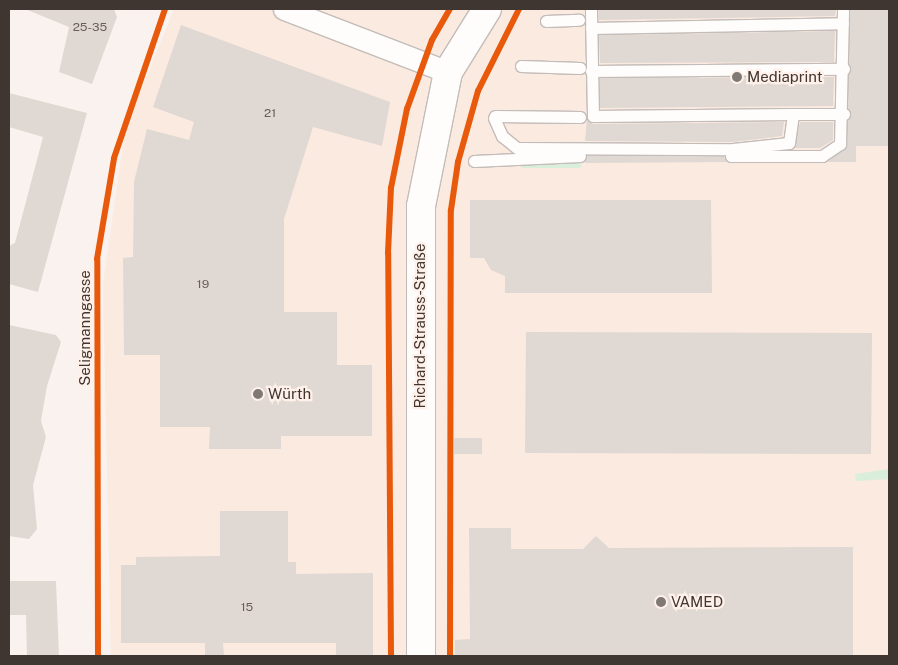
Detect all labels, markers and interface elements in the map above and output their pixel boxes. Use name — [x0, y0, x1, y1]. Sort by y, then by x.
house number: 25-35 — [73, 21, 107, 35]
place label: Mediaprint — [747, 68, 823, 86]
marker: Mediaprint — [731, 71, 743, 83]
house number: 21 — [264, 107, 276, 121]
street label: Richard-Strauss-Straße — [411, 244, 429, 408]
street label: Seligmanngasse — [76, 270, 94, 386]
house number: 19 — [197, 278, 209, 292]
place label: Würth — [268, 385, 311, 403]
marker: Würth — [252, 388, 264, 400]
place label: VAMED — [671, 593, 723, 611]
marker: VAMED — [655, 596, 667, 608]
house number: 15 — [241, 601, 253, 615]

